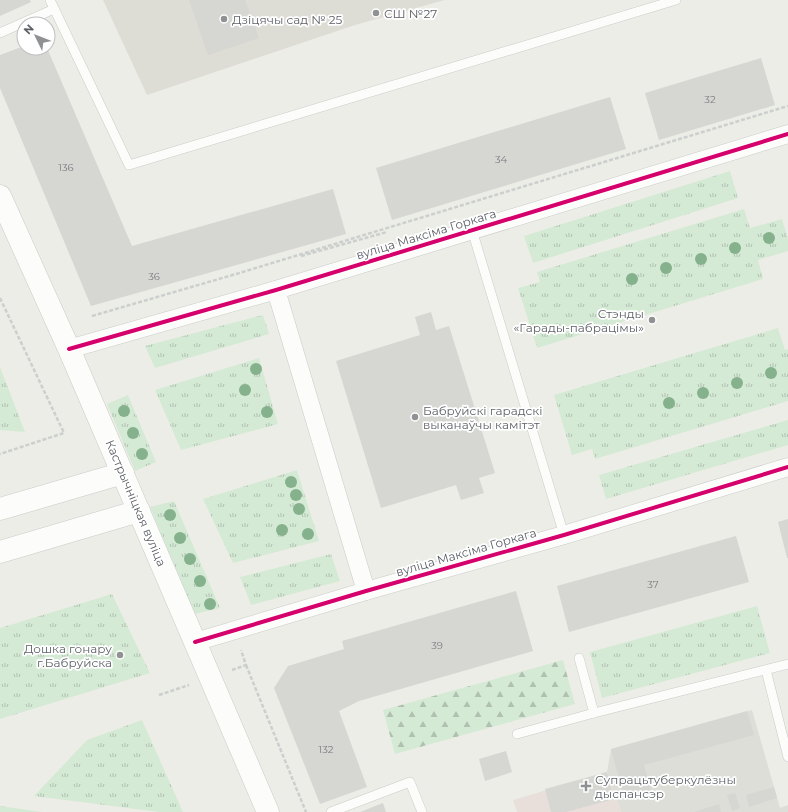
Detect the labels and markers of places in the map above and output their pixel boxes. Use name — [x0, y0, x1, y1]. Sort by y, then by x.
place label: СШ №27 — [384, 6, 437, 21]
marker: СШ №27 — [371, 8, 381, 18]
place label: Дзіцячы сад № 25 — [232, 12, 343, 27]
marker: Дзіцячы сад № 25 — [219, 14, 229, 24]
place label: Стэнды «Гарады-пабрацімы» — [513, 306, 644, 335]
marker: Стэнды «Гарады-пабрацімы» — [647, 315, 657, 325]
place label: Бабруйскі гарадскі выканаўчы камітэт — [423, 403, 542, 432]
marker: Бабруйскі гарадскі выканаўчы камітэт — [410, 412, 420, 422]
place label: Дошка гонару г.Бабруйска — [24, 641, 112, 670]
marker: Дошка гонару г.Бабруйска — [115, 650, 125, 660]
place label: Супрацьтуберкулёзны дыспансэр — [595, 772, 736, 801]
marker: Супрацьтуберкулёзны дыспансэр — [580, 780, 592, 792]

